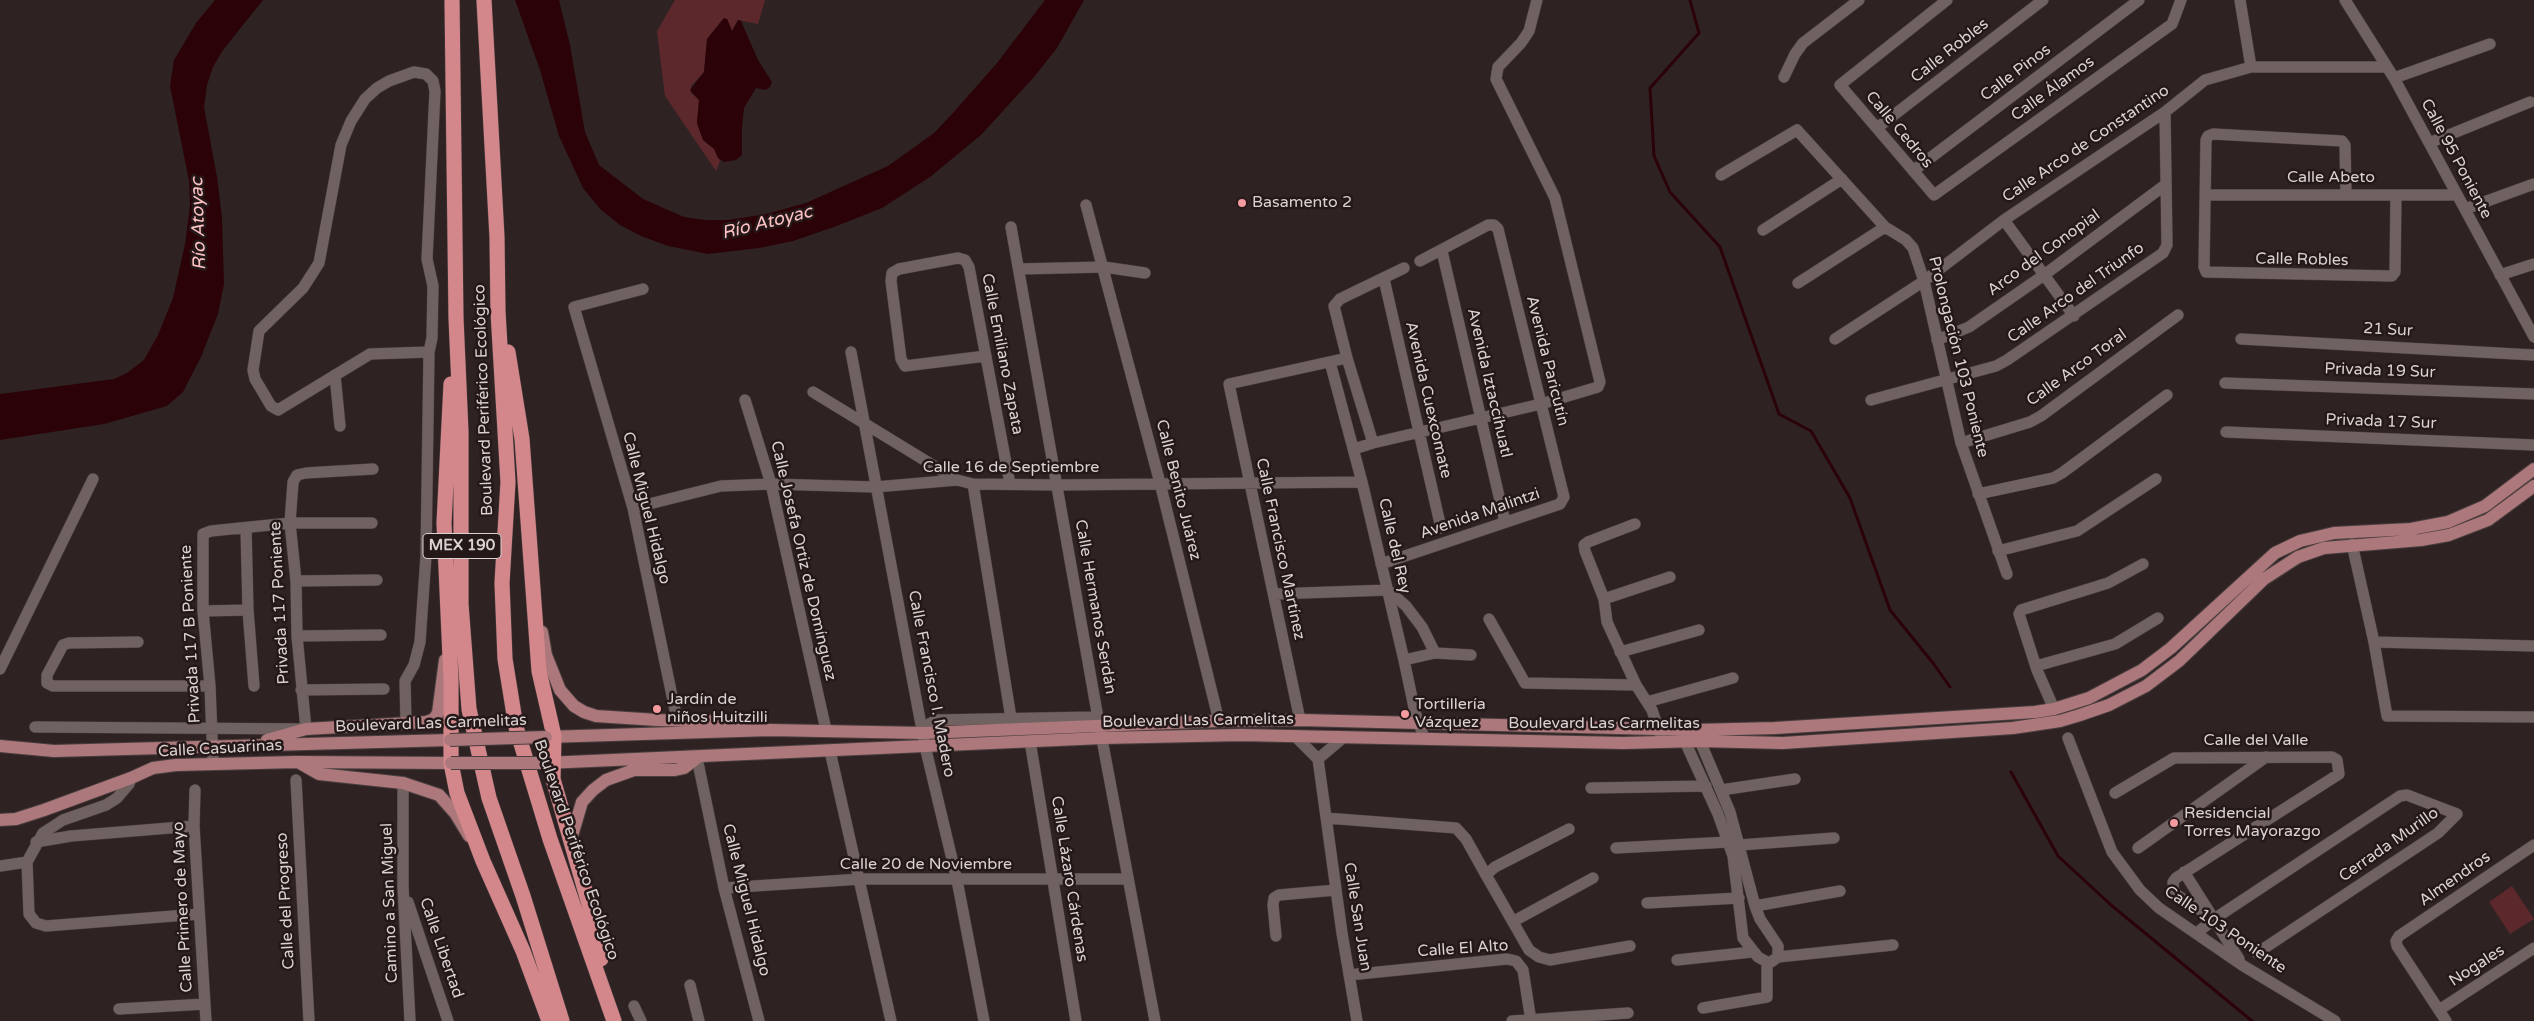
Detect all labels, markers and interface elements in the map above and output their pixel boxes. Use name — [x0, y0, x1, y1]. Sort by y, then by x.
street label: Calle Robles — [1907, 15, 1993, 87]
street label: Calle Pinos — [1977, 40, 2055, 106]
street label: Calle Álamos — [2008, 52, 2098, 126]
street label: Calle Arco de Constantino — [1999, 81, 2173, 207]
street label: Calle Cedros — [1861, 88, 1937, 172]
street label: Calle 95 Poniente — [2416, 96, 2496, 222]
street label: Calle Abeto — [2287, 168, 2375, 188]
water label: Río Atoyac — [187, 177, 211, 271]
place label: Basamento 2 — [1252, 193, 1352, 213]
marker: Basamento 2 — [1236, 197, 1248, 209]
water label: Río Atoyac — [719, 201, 815, 245]
street label: Arco del Conopial — [1984, 206, 2104, 300]
street label: Calle Arco del Triunfo — [2004, 239, 2148, 347]
street label: Calle Robles — [2255, 250, 2349, 270]
street label: Prolongación 103 Poniente — [1924, 254, 1992, 460]
street label: Calle Emiliano Zapata — [977, 272, 1027, 436]
street label: Boulevard Periférico Ecológico — [470, 284, 498, 516]
street label: Avenida Paricutín — [1522, 294, 1572, 428]
street label: Avenida Iztaccíhuatl — [1462, 306, 1516, 460]
street label: 21 Sur — [2363, 319, 2413, 341]
street label: Avenida Cuexcomate — [1401, 320, 1455, 480]
street label: Calle Arco Toral — [2023, 325, 2131, 411]
street label: Privada 19 Sur — [2324, 359, 2436, 383]
street label: Privada 17 Sur — [2325, 410, 2437, 434]
street label: Calle Benito Juárez — [1151, 418, 1205, 562]
street label: Calle Miguel Hidalgo — [618, 430, 674, 586]
street label: Calle Josefa Ortiz de Domínguez — [766, 439, 840, 683]
street label: Calle Francisco Martínez — [1251, 456, 1309, 642]
street label: Calle 16 de Septiembre — [923, 458, 1099, 478]
street label: Avenida Malintzi — [1417, 484, 1543, 544]
street label: Calle del Rey — [1374, 496, 1414, 596]
street label: Calle Hermanos Serdán — [1070, 518, 1120, 696]
street label: Privada 117 Poniente — [266, 521, 294, 685]
road number: MEX 190 — [423, 534, 501, 558]
street label: Privada 117 B Poniente — [177, 544, 205, 724]
street label: Calle Francisco I. Madero — [903, 589, 959, 779]
place label: Jardín de niños Huitzilli — [667, 690, 768, 728]
place label: Tortillería Vázquez — [1415, 695, 1486, 733]
marker: Jardín de niños Huitzilli — [651, 703, 663, 715]
marker: Tortillería Vázquez — [1399, 708, 1411, 720]
street label: Boulevard Las Carmelitas — [1102, 710, 1294, 732]
street label: Boulevard Las Carmelitas — [335, 711, 527, 737]
street label: Boulevard Las Carmelitas — [1508, 714, 1700, 734]
street label: Calle del Valle — [2204, 731, 2308, 751]
street label: Calle Casuarinas — [157, 736, 283, 762]
street label: Boulevard Periférico Ecológico — [529, 737, 623, 963]
street label: Calle Lázaro Cárdenas — [1046, 795, 1092, 963]
place label: Residencial Torres Mayorazgo — [2184, 804, 2321, 842]
street label: Cerrada Murillo — [2335, 804, 2443, 886]
marker: Residencial Torres Mayorazgo — [2168, 817, 2180, 829]
street label: Calle Primero de Mayo — [169, 821, 197, 993]
street label: Camino a San Miguel — [378, 822, 402, 984]
street label: Calle Miguel Hidalgo — [718, 822, 774, 978]
street label: Calle del Progreso — [273, 832, 299, 970]
street label: Almendros — [2416, 847, 2494, 911]
street label: Calle 20 de Noviembre — [840, 855, 1012, 875]
street label: Calle San Juan — [1339, 861, 1375, 973]
street label: Calle 103 Poniente — [2160, 882, 2290, 978]
street label: Calle Libertad — [415, 895, 467, 1001]
street label: Calle El Alto — [1417, 936, 1509, 962]
street label: Nogales — [2446, 941, 2508, 991]

